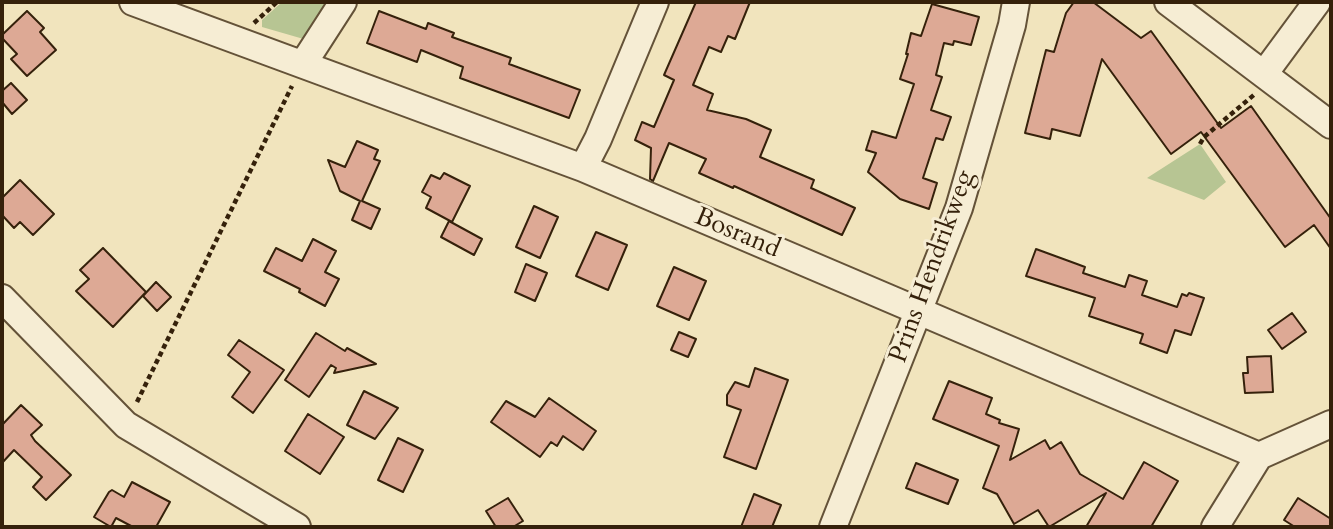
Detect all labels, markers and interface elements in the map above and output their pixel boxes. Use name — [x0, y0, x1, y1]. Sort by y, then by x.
street label: Prins Hendrikweg — [884, 166, 982, 368]
street label: Bosrand — [690, 202, 784, 266]

